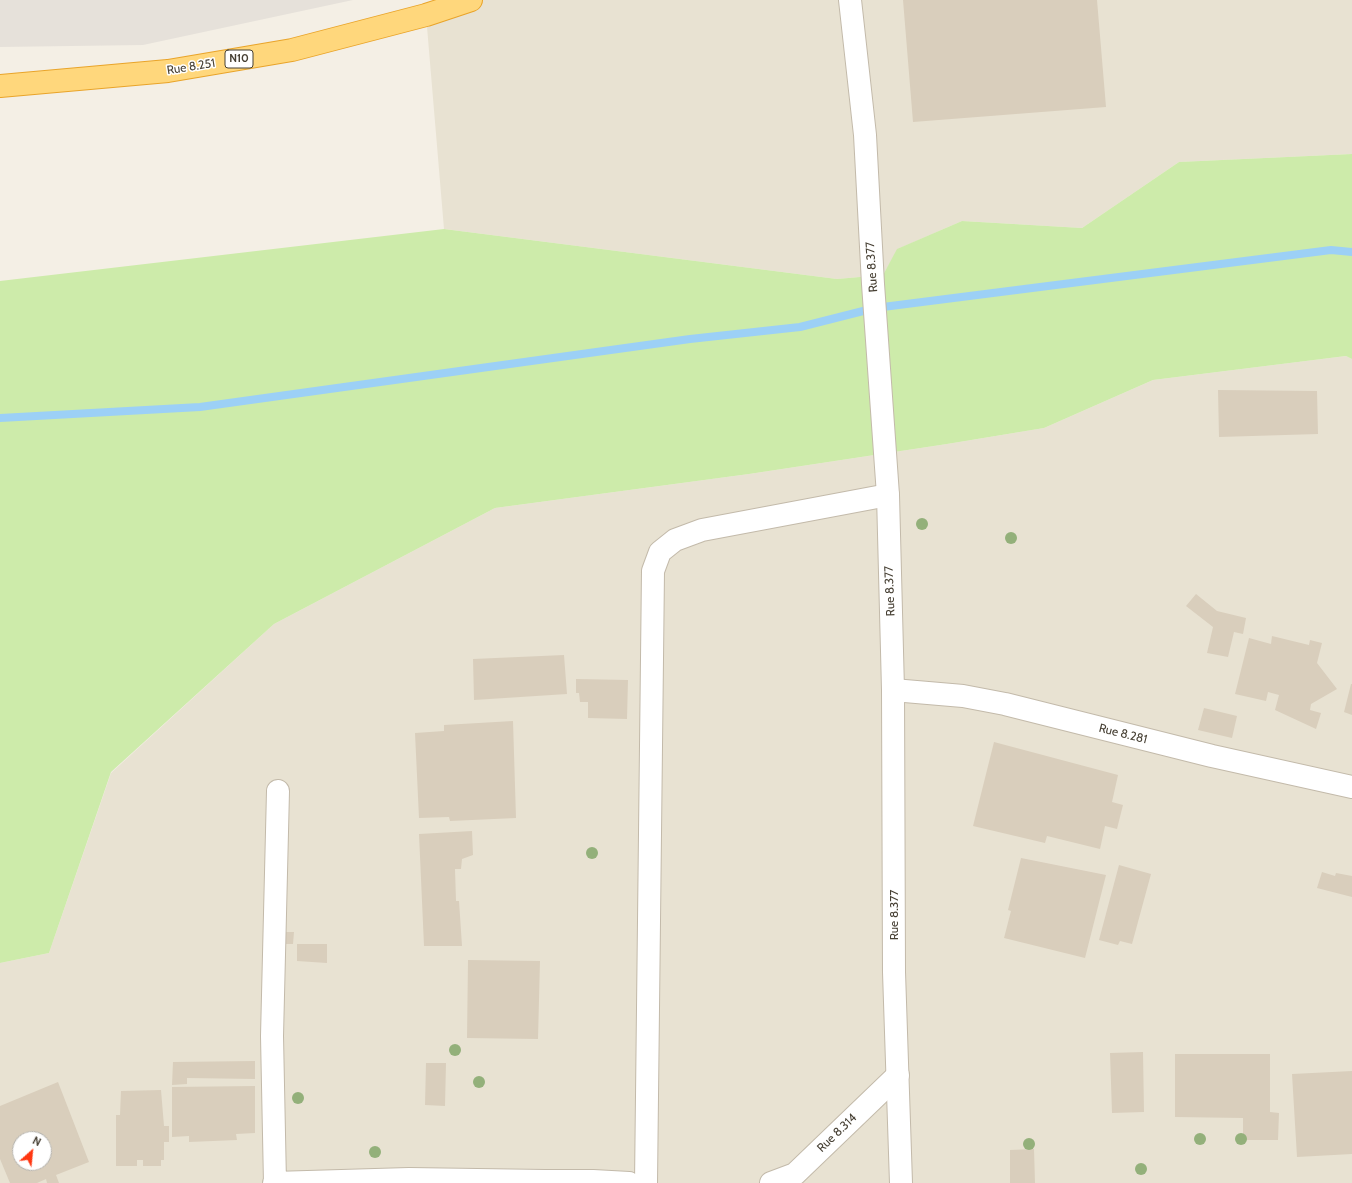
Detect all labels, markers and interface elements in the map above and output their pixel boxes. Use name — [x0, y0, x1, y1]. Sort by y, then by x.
road number: N10 — [225, 50, 253, 68]
street label: Rue 8.251 — [166, 56, 216, 78]
street label: Rue 8.377 — [863, 241, 881, 293]
street label: Rue 8.377 — [882, 565, 898, 617]
street label: Rue 8.281 — [1097, 721, 1149, 747]
street label: Rue 8.377 — [887, 890, 901, 940]
street label: Rue 8.314 — [814, 1111, 860, 1155]
north arrow — [12, 1131, 52, 1171]
text: N — [30, 1133, 44, 1149]

